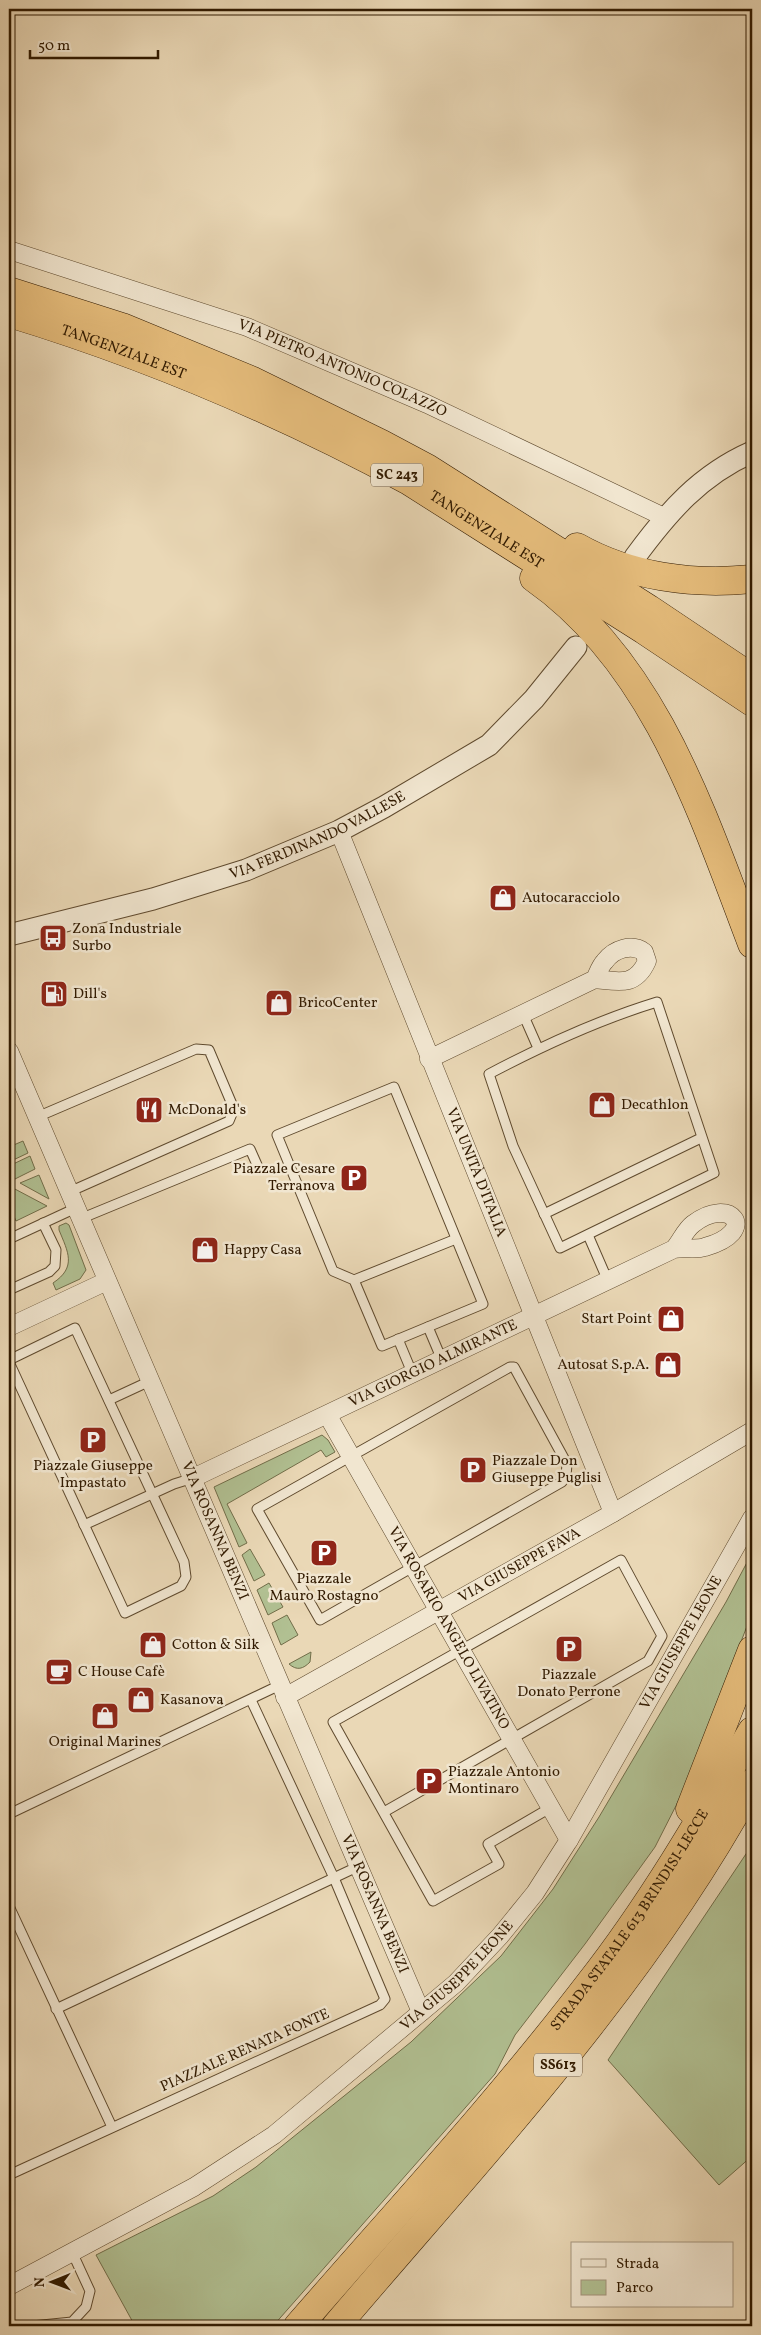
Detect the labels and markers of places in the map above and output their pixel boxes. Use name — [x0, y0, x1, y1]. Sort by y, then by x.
shop icon: Autocaracciolo — [488, 883, 518, 913]
place label: Autocaracciolo — [522, 888, 620, 909]
place label: Zona Industriale Surbo — [72, 919, 182, 957]
bus stop icon: Zona Industriale Surbo — [38, 923, 68, 953]
fuel station icon: Dill's — [39, 979, 69, 1009]
place label: Dill's — [73, 984, 107, 1005]
shop icon: BricoCenter — [264, 988, 294, 1018]
place label: BricoCenter — [298, 993, 377, 1014]
shop icon: Decathlon — [587, 1090, 617, 1120]
restaurant icon: McDonald's — [134, 1095, 164, 1125]
place label: Decathlon — [621, 1095, 689, 1116]
place label: McDonald's — [168, 1100, 246, 1121]
place label: Piazzale Cesare Terranova — [233, 1159, 335, 1197]
parking icon: Piazzale Cesare Terranova — [339, 1163, 369, 1193]
shop icon: Happy Casa — [190, 1235, 220, 1265]
place label: Happy Casa — [224, 1240, 302, 1261]
shop icon: Start Point — [656, 1304, 686, 1334]
place label: Start Point — [581, 1309, 652, 1330]
shop icon: Autosat S.p.A. — [653, 1350, 683, 1380]
place label: Autosat S.p.A. — [557, 1355, 649, 1376]
parking icon: Piazzale Giuseppe Impastato — [78, 1425, 108, 1455]
place label: Piazzale Don Giuseppe Puglisi — [492, 1451, 602, 1489]
parking icon: Piazzale Don Giuseppe Puglisi — [458, 1455, 488, 1485]
place label: Piazzale Giuseppe Impastato — [33, 1456, 153, 1494]
parking icon: Piazzale Mauro Rostagno — [309, 1538, 339, 1568]
place label: Piazzale Mauro Rostagno — [270, 1569, 378, 1607]
shop icon: Cotton & Silk — [138, 1630, 168, 1660]
parking icon: Piazzale Donato Perrone — [554, 1634, 584, 1664]
place label: Cotton & Silk — [172, 1635, 260, 1656]
cafe icon: C House Cafè — [44, 1657, 74, 1687]
place label: C House Cafè — [78, 1662, 165, 1683]
place label: Piazzale Donato Perrone — [517, 1665, 621, 1703]
shop icon: Kasanova — [126, 1685, 156, 1715]
place label: Kasanova — [160, 1690, 224, 1711]
shop icon: Original Marines — [90, 1701, 120, 1731]
place label: Original Marines — [49, 1732, 161, 1753]
place label: Piazzale Antonio Montinaro — [448, 1762, 560, 1800]
parking icon: Piazzale Antonio Montinaro — [414, 1766, 444, 1796]

